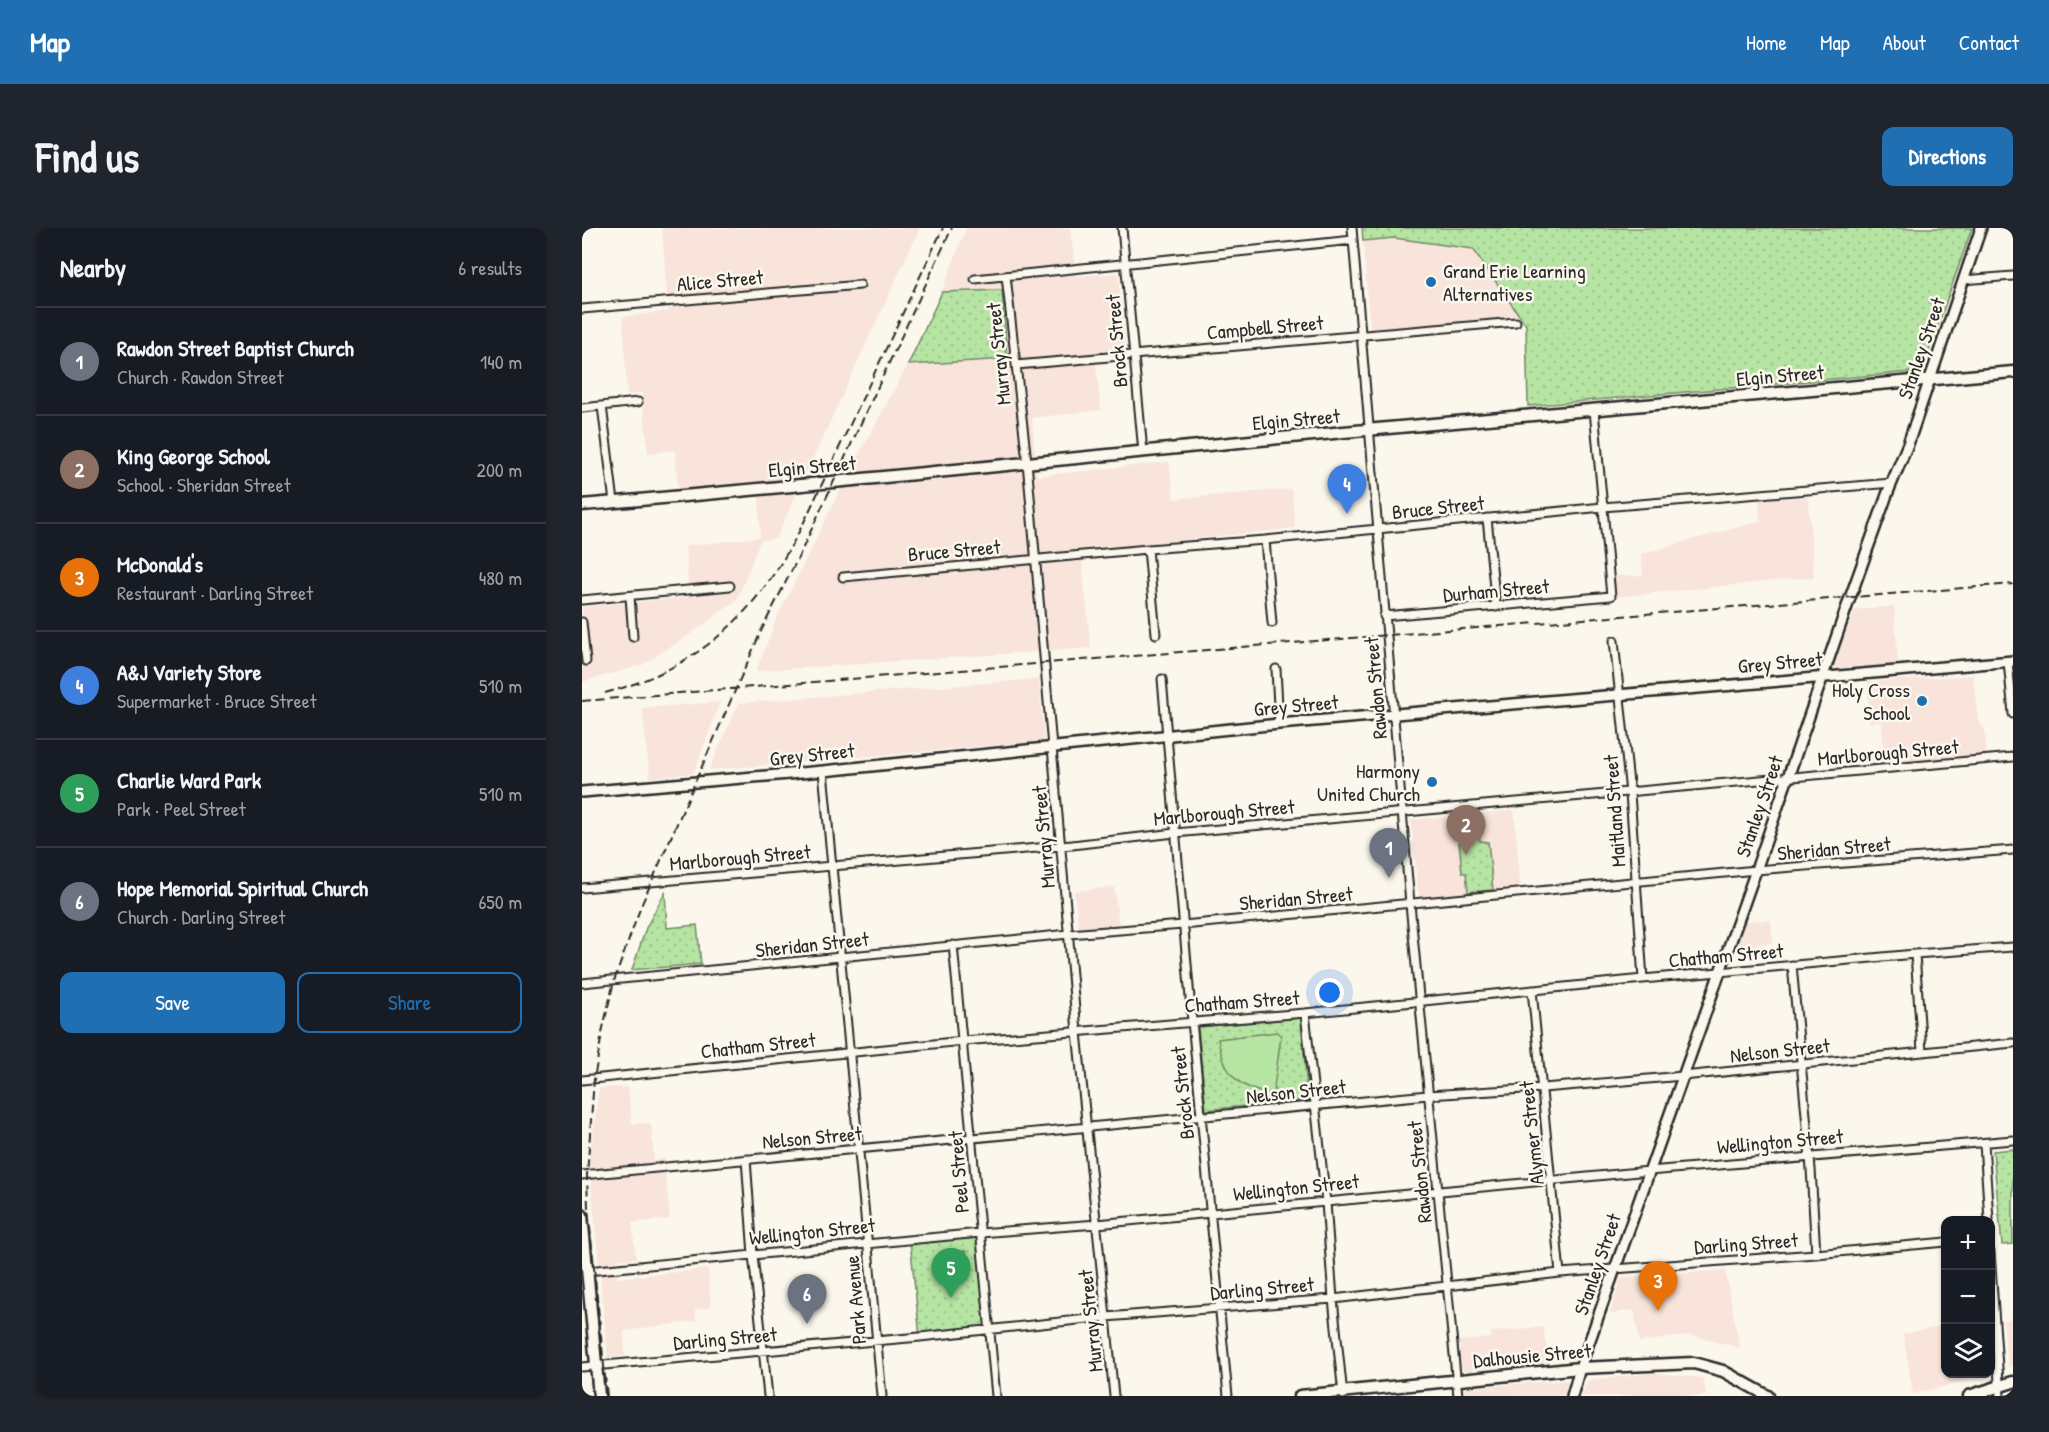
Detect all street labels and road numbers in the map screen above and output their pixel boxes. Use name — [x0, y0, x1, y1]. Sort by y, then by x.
street label: Alice Street — [676, 263, 765, 297]
street label: Brock Street — [1098, 292, 1134, 389]
street label: Stanley Street — [1891, 293, 1951, 402]
street label: Murray Street — [979, 300, 1017, 407]
street label: Campbell Street — [1206, 308, 1326, 346]
street label: Elgin Street — [1735, 358, 1826, 392]
street label: Elgin Street — [1251, 402, 1342, 436]
street label: Elgin Street — [767, 449, 858, 483]
street label: Bruce Street — [1390, 489, 1487, 525]
street label: Bruce Street — [907, 532, 1002, 567]
street label: Durham Street — [1442, 572, 1551, 608]
street label: Rawdon Street — [1357, 635, 1393, 740]
street label: Grey Street — [1737, 645, 1825, 679]
street label: Grey Street — [1253, 688, 1341, 722]
street label: Marlborough Street — [1816, 732, 1961, 772]
street label: Grey Street — [768, 736, 857, 772]
street label: Stanley Street — [1729, 751, 1789, 860]
street label: Maitland Street — [1597, 753, 1631, 868]
street label: Murray Street — [1025, 784, 1061, 889]
street label: Marlborough Street — [1152, 792, 1297, 832]
street label: Sheridan Street — [1776, 830, 1893, 866]
street label: Marlborough Street — [668, 837, 813, 877]
street label: Sheridan Street — [1238, 880, 1355, 916]
street label: Sheridan Street — [754, 925, 871, 963]
street label: Chatham Street — [1667, 936, 1786, 973]
street label: Chatham Street — [1184, 983, 1301, 1018]
street label: Chatham Street — [699, 1025, 818, 1064]
street label: Nelson Street — [1729, 1031, 1832, 1069]
street label: Brock Street — [1164, 1044, 1200, 1141]
street label: Nelson Street — [1245, 1072, 1348, 1110]
street label: Alymer Street — [1512, 1079, 1550, 1186]
street label: Nelson Street — [761, 1119, 864, 1155]
street label: Rawdon Street — [1400, 1119, 1438, 1224]
street label: Wellington Street — [1716, 1122, 1845, 1160]
street label: Peel Street — [941, 1129, 975, 1214]
street label: Wellington Street — [1232, 1167, 1361, 1207]
street label: Stanley Street — [1567, 1209, 1627, 1318]
street label: Wellington Street — [748, 1211, 877, 1251]
street label: Darling Street — [1693, 1226, 1800, 1260]
street label: Park Avenue — [838, 1255, 872, 1345]
street label: Murray Street — [1071, 1267, 1109, 1374]
street label: Darling Street — [1209, 1270, 1316, 1306]
street label: Darling Street — [672, 1320, 779, 1356]
street label: Dalhousie Street — [1472, 1336, 1593, 1374]

